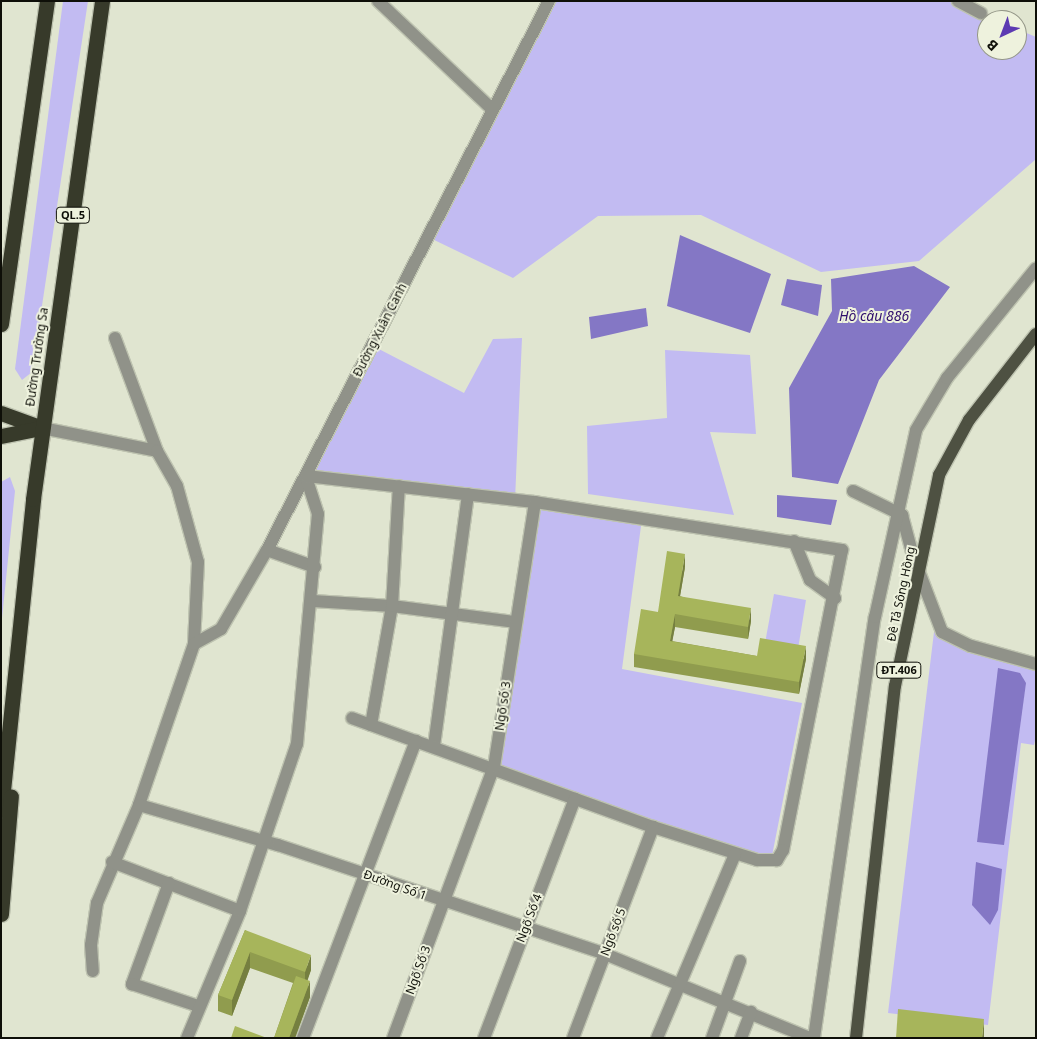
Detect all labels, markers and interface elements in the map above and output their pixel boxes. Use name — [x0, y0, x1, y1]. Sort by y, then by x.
north arrow — [977, 10, 1027, 60]
text: B — [982, 35, 1002, 56]
road number: QL.5 — [56, 206, 90, 224]
street label: Đường Xuân Canh — [350, 281, 410, 379]
street label: Đường Trường Sa — [23, 307, 51, 407]
water label: Hồ câu 886 — [839, 308, 909, 324]
street label: Đê Tả Sông Hồng — [884, 545, 918, 643]
road number: ĐT.406 — [875, 662, 923, 678]
street label: Ngõ số 3 — [492, 680, 514, 732]
street label: Đường Số 1 — [362, 867, 428, 903]
street label: Ngõ Số 4 — [513, 892, 545, 944]
street label: Ngõ số 5 — [597, 906, 629, 958]
street label: Ngõ Số 3 — [403, 944, 433, 996]

